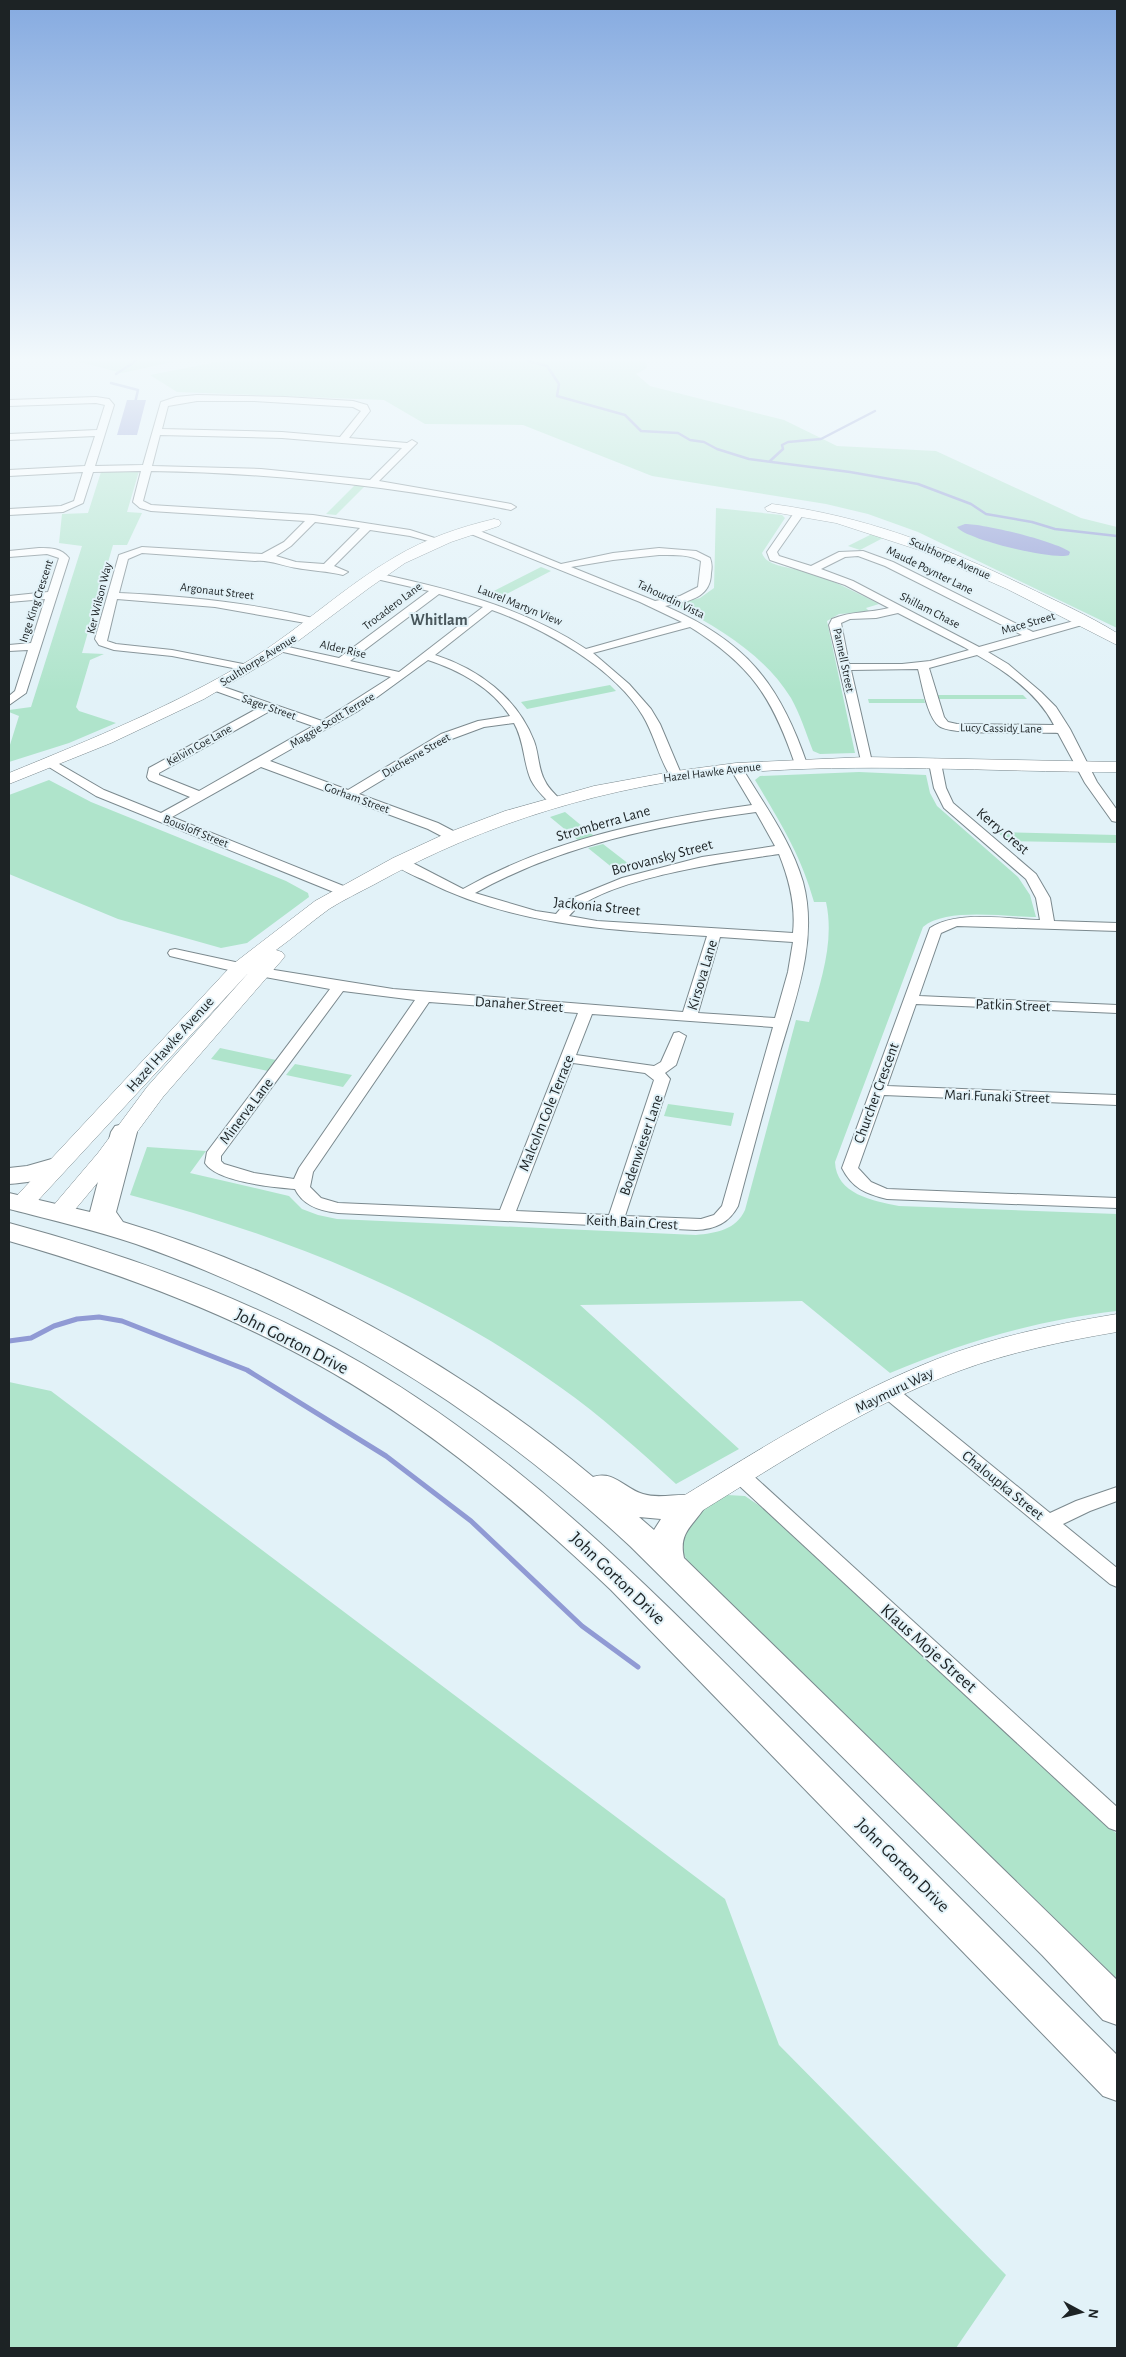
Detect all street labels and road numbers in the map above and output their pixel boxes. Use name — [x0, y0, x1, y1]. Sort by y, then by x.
street label: Sculthorpe Avenue — [908, 535, 992, 581]
street label: Maude Poynter Lane — [884, 544, 975, 597]
street label: Inge King Crescent — [17, 558, 55, 644]
street label: Ker Wilson Way — [84, 561, 115, 635]
street label: Tahourdin Vista — [635, 578, 707, 621]
street label: Trocadero Lane — [360, 580, 424, 632]
street label: Argonaut Street — [179, 581, 255, 601]
street label: Laurel Martyn View — [476, 583, 564, 628]
street label: Shillam Chase — [898, 590, 962, 630]
street label: Mace Street — [1000, 610, 1056, 636]
street label: Pannell Street — [831, 627, 857, 693]
street label: Sculthorpe Avenue — [218, 632, 298, 688]
street label: Alder Rise — [319, 638, 367, 660]
street label: Maggie Scott Terrace — [288, 690, 376, 750]
street label: Sager Street — [240, 692, 298, 722]
street label: Lucy Cassidy Lane — [960, 721, 1042, 736]
street label: Kelvin Coe Lane — [164, 722, 234, 768]
street label: Duchesne Street — [380, 731, 452, 779]
street label: Hazel Hawke Avenue — [663, 760, 761, 784]
street label: Gorham Street — [323, 781, 391, 815]
street label: Stromberra Lane — [554, 803, 652, 844]
street label: Kerry Crest — [974, 805, 1032, 858]
street label: Bousloff Street — [162, 813, 230, 850]
street label: Borovansky Street — [610, 837, 715, 878]
street label: Jackonia Street — [553, 894, 641, 919]
street label: Kirsova Lane — [685, 938, 720, 1012]
street label: Hazel Hawke Avenue — [124, 994, 217, 1095]
street label: Danaher Street — [474, 994, 564, 1015]
street label: Patkin Street — [975, 997, 1051, 1014]
street label: Churcher Crescent — [851, 1041, 902, 1145]
street label: Malcolm Cole Terrace — [516, 1053, 577, 1173]
street label: Minerva Lane — [217, 1075, 276, 1147]
street label: Mari Funaki Street — [944, 1087, 1050, 1106]
street label: Bodenwieser Lane — [617, 1093, 666, 1197]
street label: Keith Bain Crest — [586, 1213, 678, 1232]
street label: John Gorton Drive — [232, 1306, 351, 1378]
street label: Maymuru Way — [853, 1365, 936, 1416]
street label: Chaloupka Street — [959, 1448, 1046, 1523]
street label: John Gorton Drive — [566, 1529, 668, 1628]
street label: Klaus Moje Street — [877, 1601, 980, 1697]
street label: John Gorton Drive — [852, 1815, 953, 1916]

